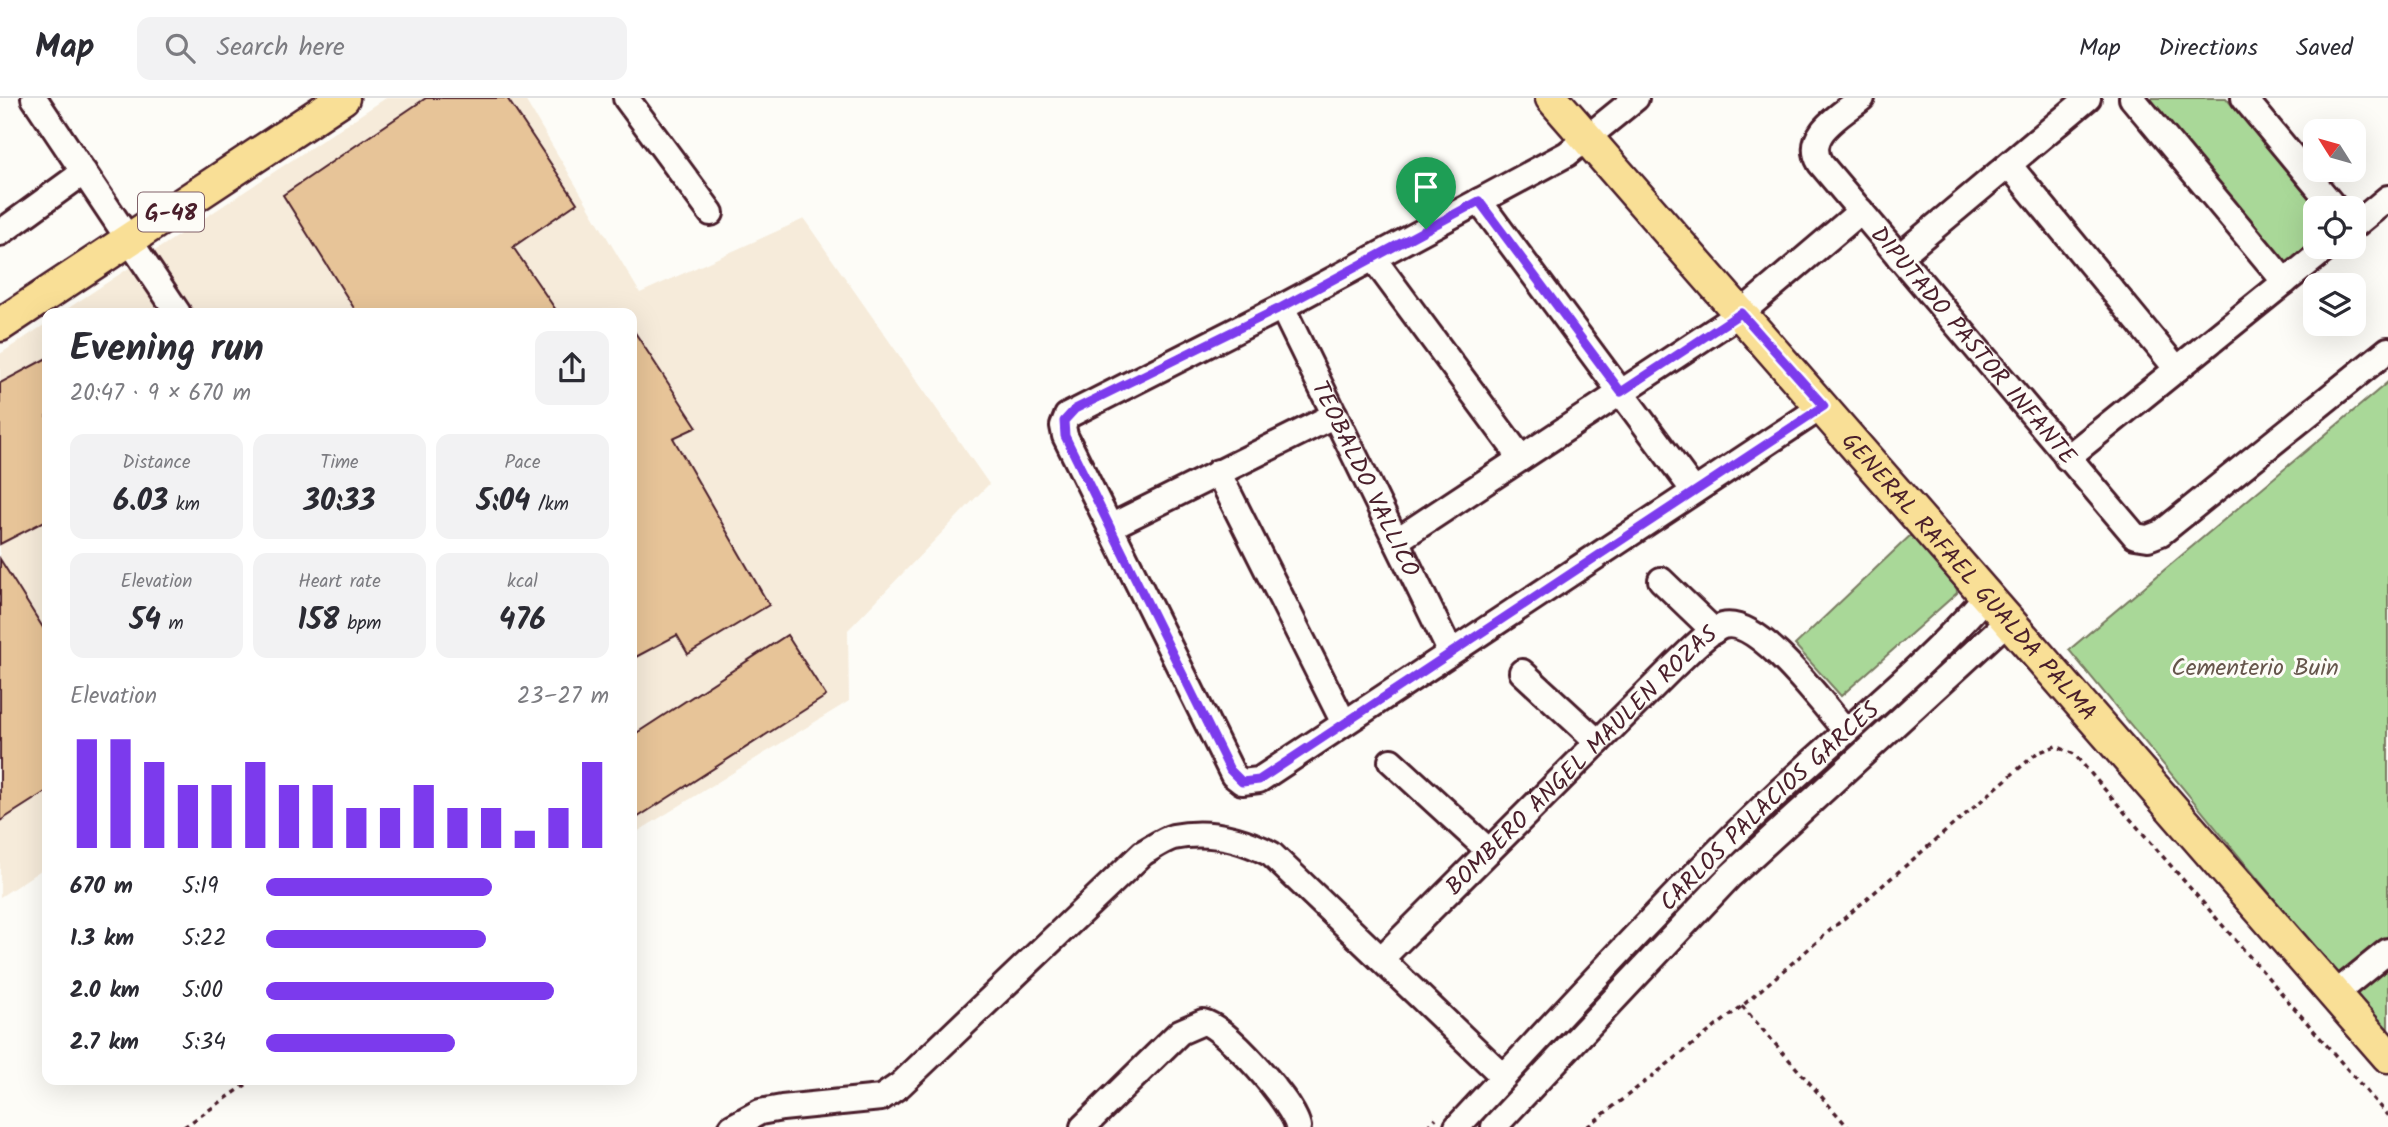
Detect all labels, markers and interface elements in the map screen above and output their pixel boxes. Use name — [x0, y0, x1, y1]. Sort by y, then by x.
search box — [137, 17, 627, 80]
text: Map — [35, 22, 95, 75]
text: Search here — [217, 27, 345, 69]
icon: search — [161, 29, 199, 67]
text: Map — [2079, 29, 2121, 68]
text: Directions — [2159, 29, 2258, 68]
text: Saved — [2296, 29, 2353, 68]
north arrow — [2303, 119, 2366, 182]
map controls — [2303, 119, 2366, 336]
pin — [1396, 157, 1456, 229]
icon: arrive — [1407, 168, 1445, 206]
road number: G-48 — [138, 192, 204, 232]
button: locate — [2303, 196, 2366, 259]
street label: DIPUTADO PASTOR INFANTE — [1860, 218, 2086, 475]
button: layers — [2303, 273, 2366, 336]
text: Evening run — [70, 320, 264, 380]
button: share — [535, 331, 609, 405]
street label: TEOBALDO VALLICO — [1300, 374, 1429, 585]
text: 20:47 · 9 × 670 m — [70, 376, 251, 412]
street label: GENERAL RAFAEL GUALDA PALMA — [1831, 424, 2106, 731]
text: Distance — [122, 448, 191, 478]
text: Time — [320, 448, 359, 478]
text: Pace — [504, 448, 541, 478]
text: 6.03 — [113, 478, 168, 526]
text: 30:33 — [304, 478, 376, 526]
text: 5:04 — [476, 478, 530, 526]
text: km — [168, 490, 200, 520]
text: /km — [530, 490, 569, 520]
text: Elevation — [121, 567, 192, 597]
text: Heart rate — [298, 567, 381, 597]
text: kcal — [507, 567, 538, 597]
text: 54 — [129, 597, 161, 645]
text: 158 — [298, 597, 340, 645]
text: 476 — [499, 597, 546, 645]
text: m — [161, 609, 184, 639]
text: bpm — [340, 609, 381, 639]
street label: BOMBERO ÁNGEL MAULEN ROZAS — [1437, 616, 1727, 906]
park label: Cementerio Buin — [2171, 649, 2339, 688]
text: Elevation — [70, 679, 157, 715]
text: 23–27 m — [517, 679, 609, 715]
street label: CARLOS PALACIOS GARCÉS — [1651, 692, 1889, 921]
text: 670 m — [70, 869, 133, 905]
text: 5:19 — [182, 869, 218, 905]
text: 1.3 km — [70, 921, 134, 957]
text: 5:22 — [182, 921, 227, 957]
text: 2.0 km — [70, 973, 140, 1009]
text: 5:00 — [182, 973, 223, 1009]
text: 2.7 km — [70, 1025, 139, 1061]
text: 5:34 — [182, 1025, 226, 1061]

